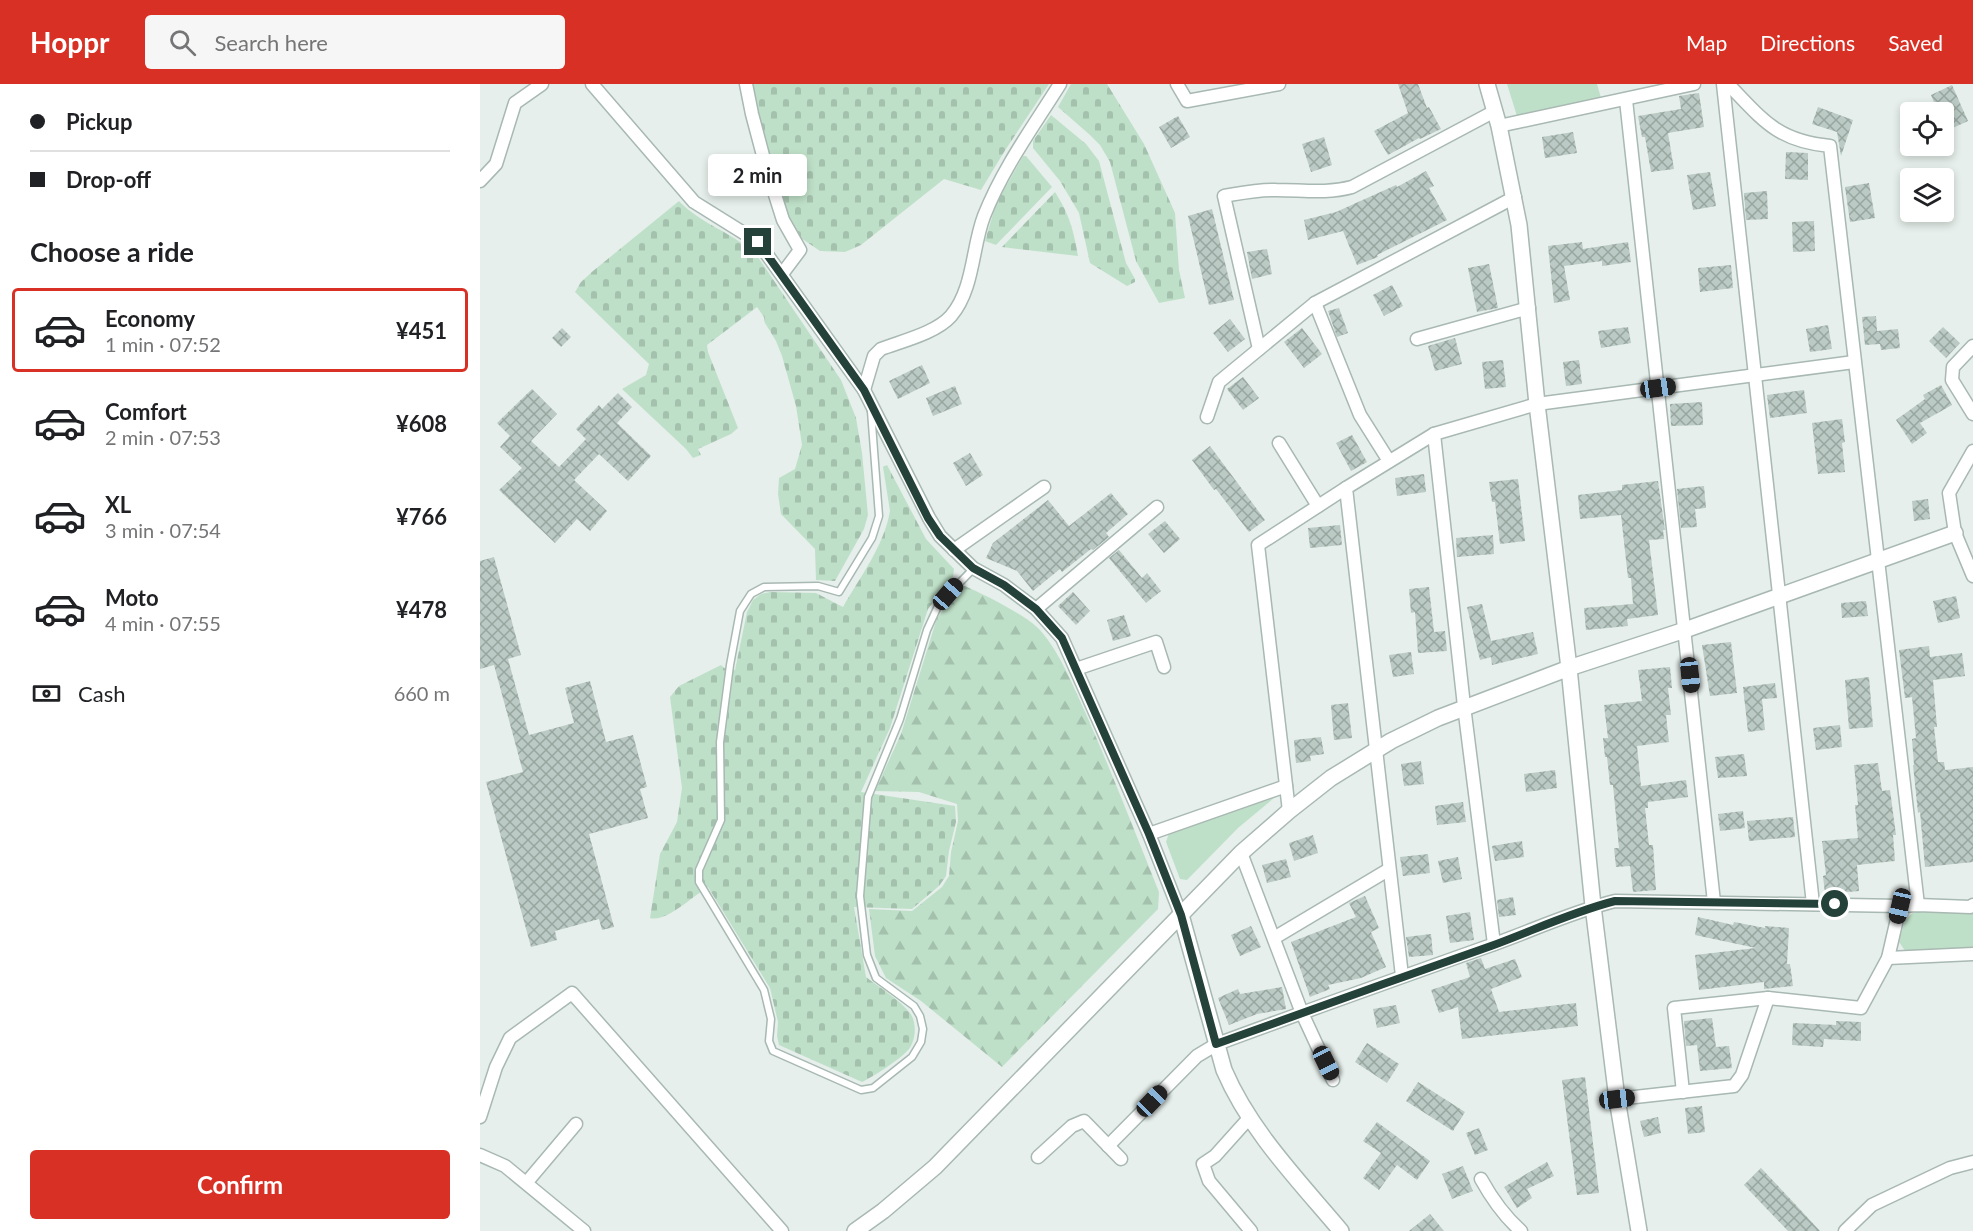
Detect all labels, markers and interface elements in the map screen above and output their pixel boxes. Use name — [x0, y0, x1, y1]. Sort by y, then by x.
search box — [145, 15, 565, 69]
text: Hoppr — [30, 25, 109, 59]
icon: search — [166, 26, 199, 59]
text: Search here — [214, 29, 328, 56]
text: Map — [1686, 30, 1727, 55]
text: Directions — [1760, 30, 1855, 55]
text: Saved — [1888, 30, 1943, 55]
map controls — [1900, 102, 1954, 222]
button: locate — [1900, 102, 1954, 156]
text: Pickup — [66, 108, 132, 135]
callout: 2 min — [708, 155, 808, 197]
text: 2 min — [733, 163, 782, 187]
text: Drop-off — [66, 166, 151, 193]
button: layers — [1900, 168, 1954, 222]
route end — [744, 228, 771, 255]
text: Choose a ride — [30, 235, 194, 268]
icon: car — [33, 303, 87, 357]
text: Economy — [105, 305, 195, 332]
text: ¥451 — [396, 317, 447, 344]
text: 1 min · 07:52 — [105, 332, 221, 356]
car — [1639, 377, 1677, 399]
icon: car — [33, 396, 87, 450]
text: Comfort — [105, 398, 187, 425]
text: ¥608 — [396, 410, 447, 437]
text: 2 min · 07:53 — [105, 425, 221, 449]
icon: car — [33, 489, 87, 543]
text: XL — [105, 491, 131, 518]
text: ¥766 — [396, 503, 447, 530]
text: 3 min · 07:54 — [105, 518, 221, 542]
car — [929, 575, 967, 613]
icon: car — [33, 582, 87, 636]
text: Moto — [105, 584, 159, 611]
text: ¥478 — [396, 596, 447, 623]
text: 4 min · 07:55 — [105, 611, 221, 635]
car — [1679, 656, 1701, 694]
icon: cash — [30, 677, 63, 710]
text: Cash — [78, 680, 125, 707]
text: 660 m — [394, 681, 450, 705]
car — [1887, 886, 1913, 926]
route start — [1821, 890, 1848, 917]
car — [1310, 1043, 1342, 1083]
car — [1133, 1082, 1171, 1120]
car — [1598, 1088, 1636, 1110]
button: Confirm — [30, 1150, 450, 1219]

